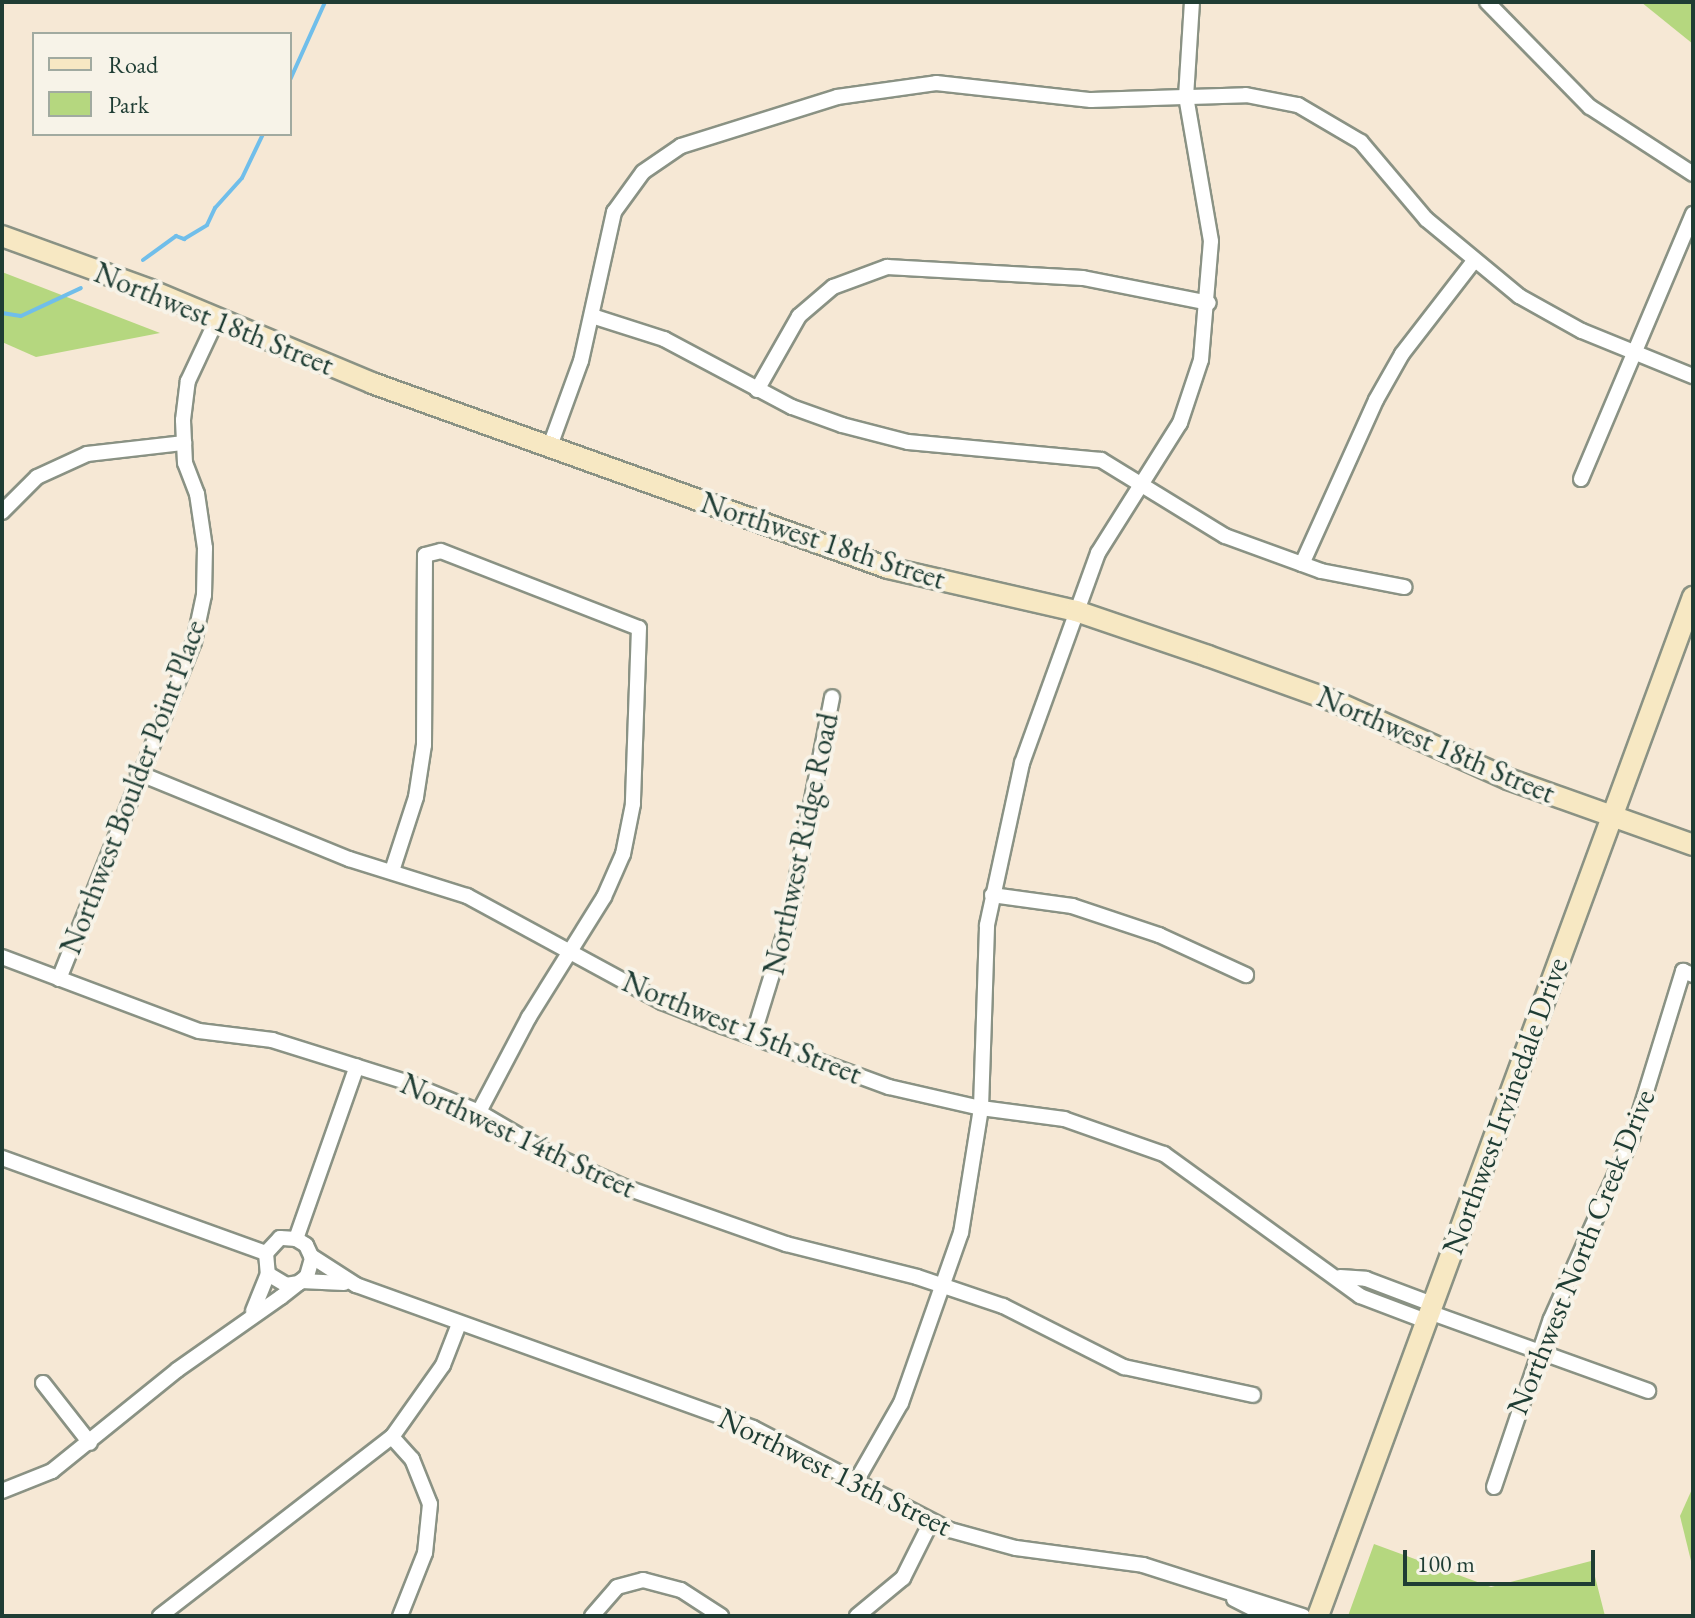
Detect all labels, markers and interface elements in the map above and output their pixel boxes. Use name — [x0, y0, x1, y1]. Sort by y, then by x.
legend — [32, 32, 292, 136]
text: Road — [108, 49, 158, 80]
text: Park — [108, 89, 149, 120]
street label: Northwest 18th Street — [89, 255, 339, 383]
street label: Northwest 18th Street — [696, 484, 950, 598]
street label: Northwest Boulder Point Place — [53, 615, 213, 959]
street label: Northwest 18th Street — [1312, 679, 1560, 811]
street label: Northwest Ridge Road — [756, 710, 846, 978]
street label: Northwest Irvinedale Drive — [1434, 953, 1576, 1259]
street label: Northwest 15th Street — [617, 964, 867, 1092]
street label: Northwest 14th Street — [395, 1066, 641, 1206]
street label: Northwest North Creek Drive — [1499, 1084, 1663, 1420]
street label: Northwest 13th Street — [713, 1400, 957, 1544]
scale bar — [1407, 1534, 1599, 1584]
text: 100 m — [1417, 1548, 1475, 1579]

